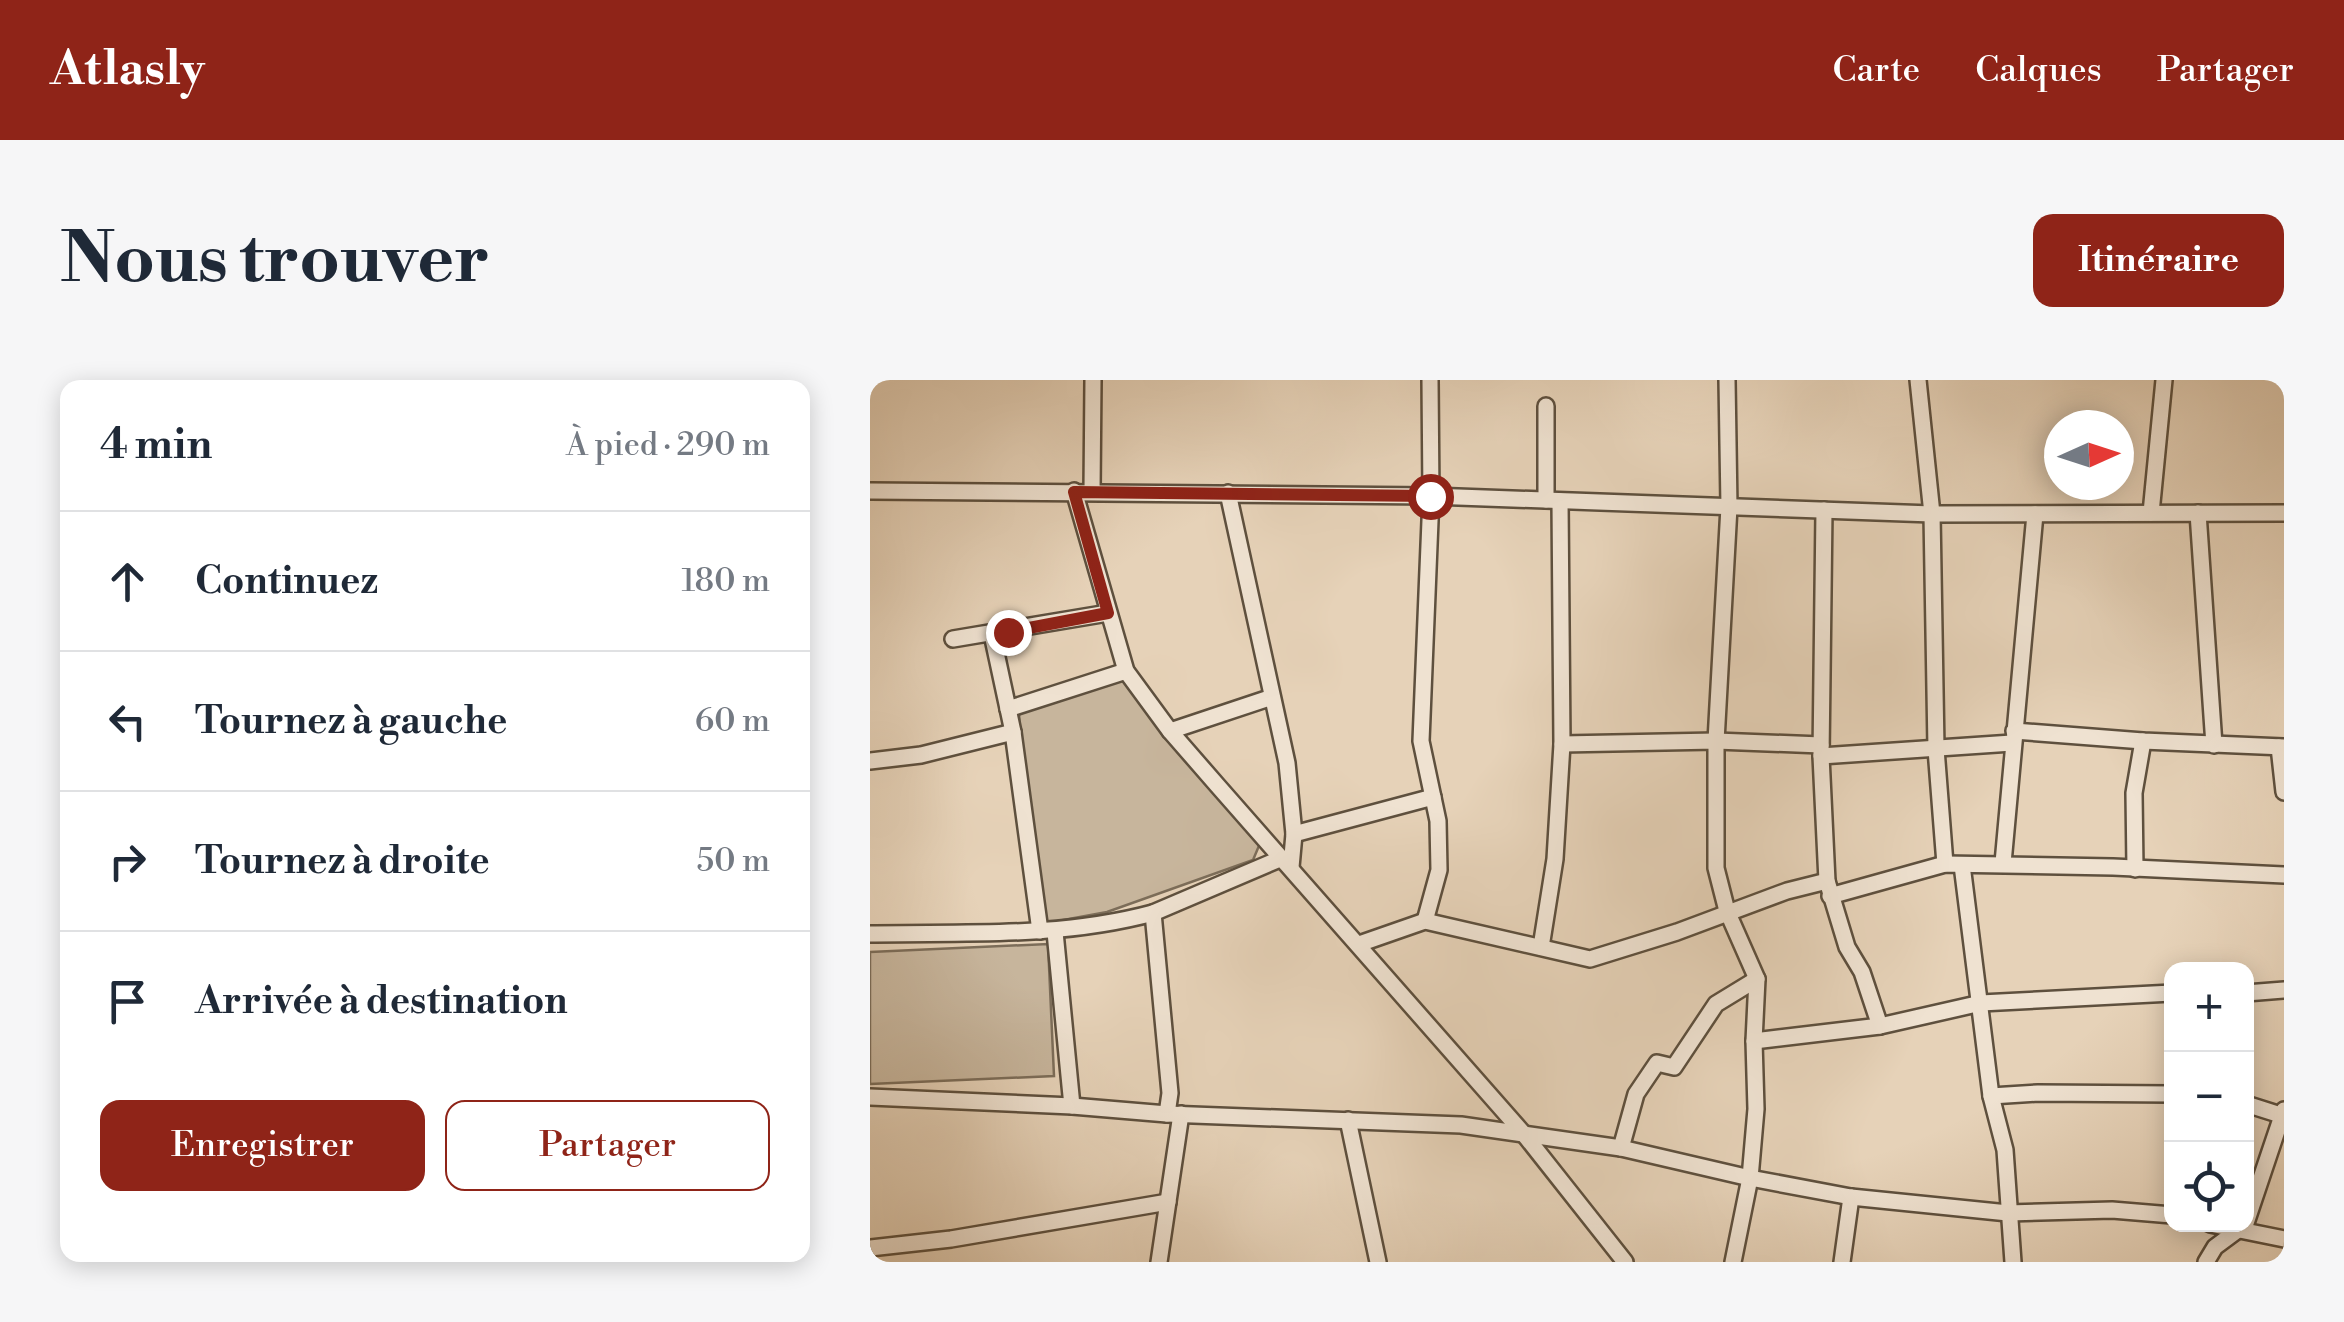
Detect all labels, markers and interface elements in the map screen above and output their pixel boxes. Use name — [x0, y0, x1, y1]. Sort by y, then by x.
text: Atlasly — [50, 40, 205, 100]
text: Carte — [1833, 49, 1920, 92]
text: Calques — [1975, 49, 2102, 92]
text: Partager — [2157, 49, 2294, 92]
button: Itinéraire — [2033, 214, 2284, 307]
text: Nous trouver — [60, 216, 490, 304]
north arrow — [2044, 410, 2134, 500]
text: 4 min — [100, 419, 212, 472]
text: À pied · 290 m — [566, 425, 770, 465]
route start — [1408, 474, 1454, 520]
icon: ahead — [100, 554, 155, 609]
text: Continuez — [195, 558, 378, 605]
text: 180 m — [681, 561, 770, 601]
route end — [986, 610, 1032, 656]
icon: left — [100, 694, 155, 749]
text: Tournez à gauche — [195, 698, 507, 745]
text: 60 m — [695, 701, 770, 741]
icon: right — [100, 834, 155, 889]
text: Tournez à droite — [195, 838, 490, 885]
text: 50 m — [697, 841, 770, 881]
map controls — [2164, 962, 2254, 1232]
button: + — [2164, 962, 2254, 1052]
icon: arrive — [100, 974, 155, 1029]
text: Arrivée à destination — [195, 978, 568, 1025]
button: − — [2164, 1052, 2254, 1142]
button: Enregistrer — [100, 1100, 425, 1191]
button: Partager — [445, 1100, 770, 1191]
button: locate — [2164, 1142, 2254, 1232]

